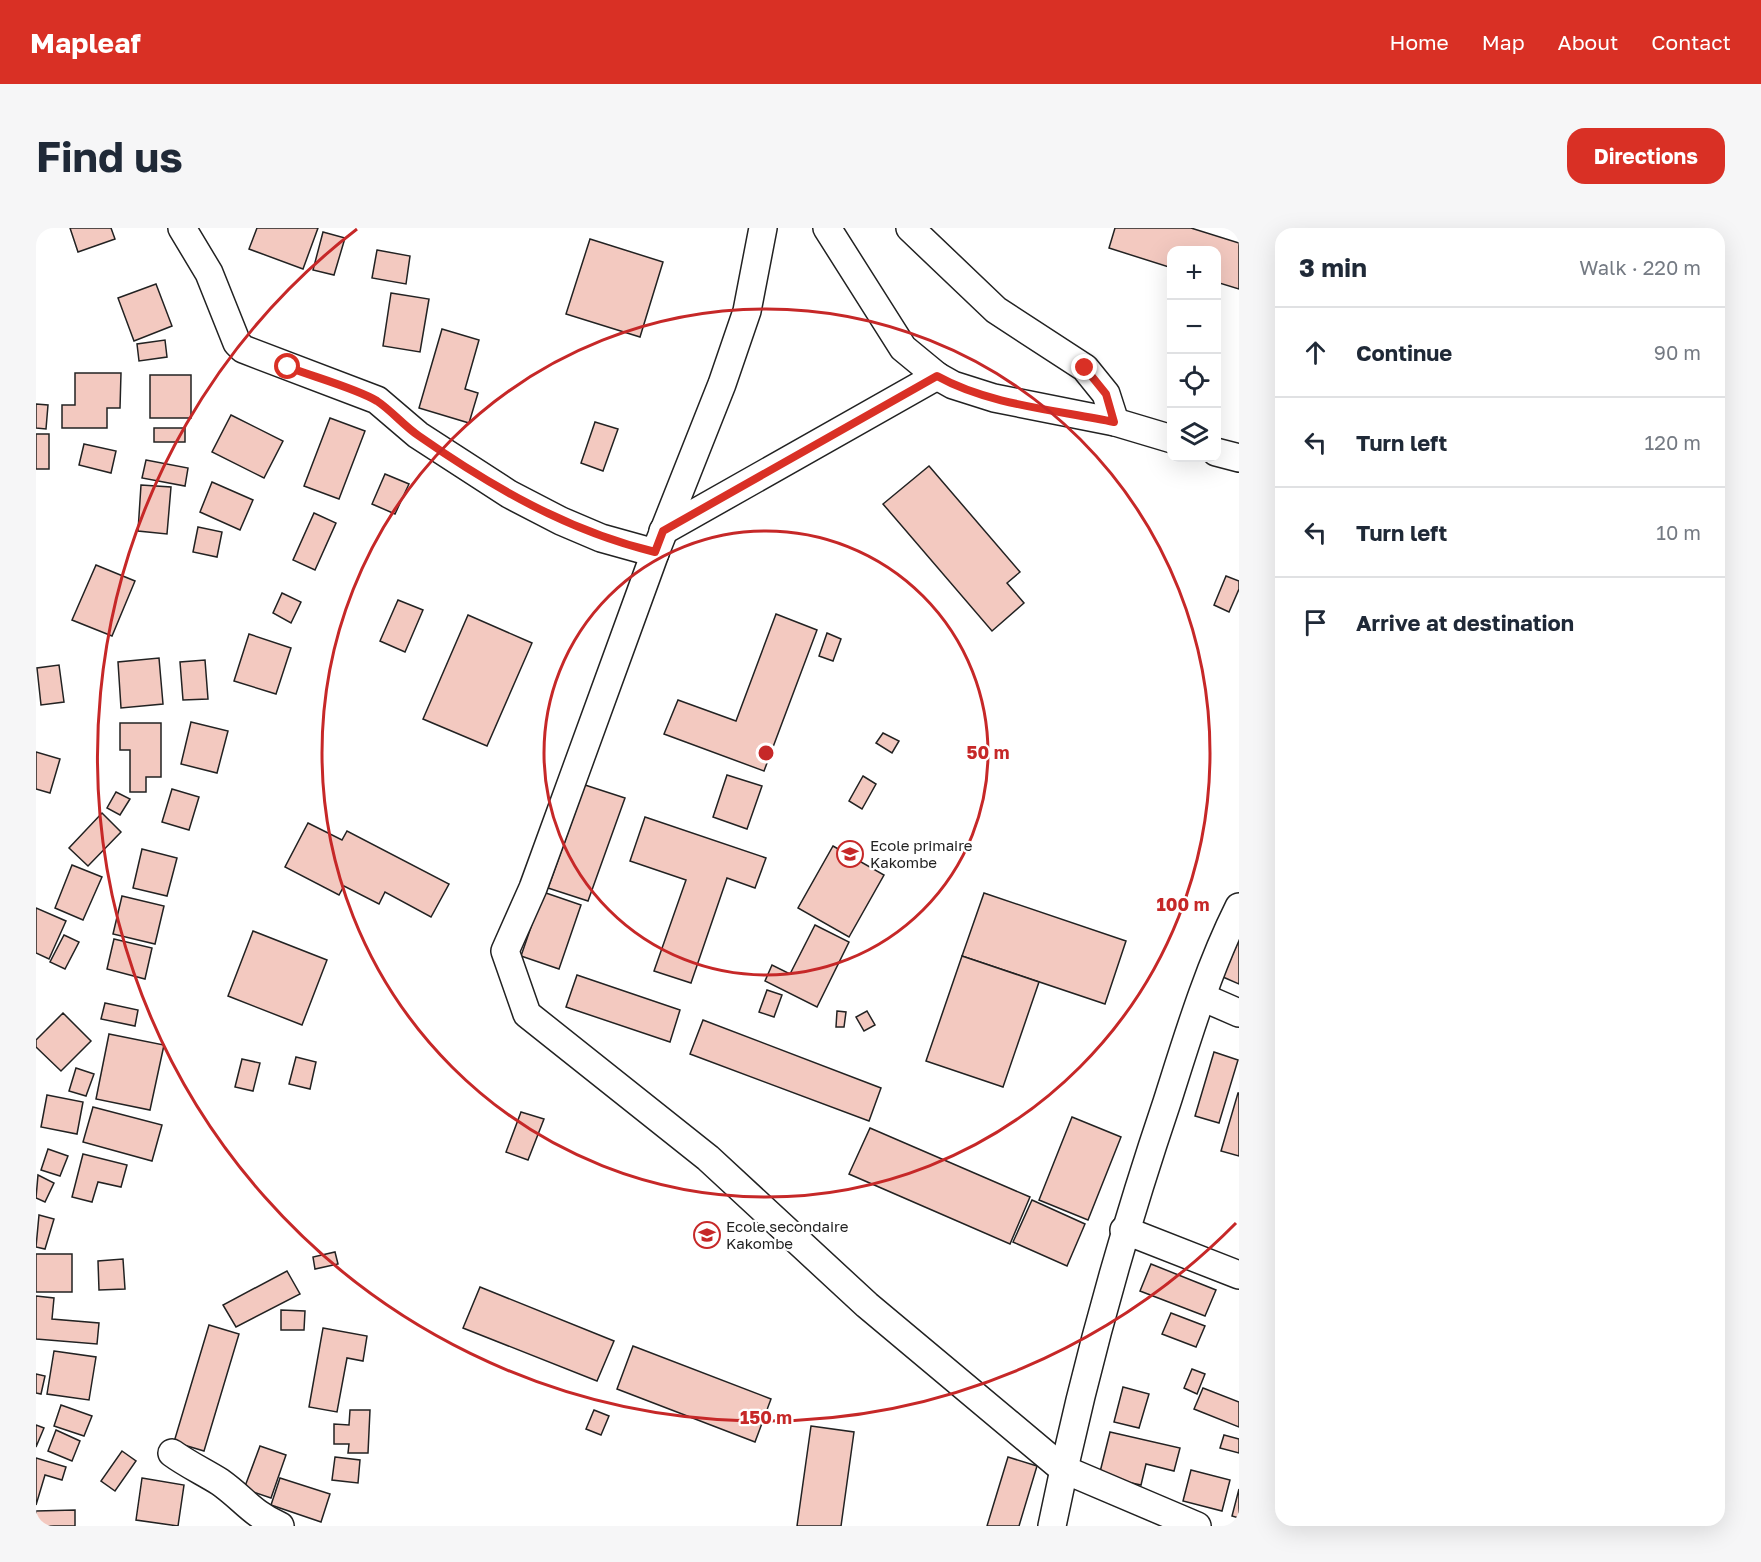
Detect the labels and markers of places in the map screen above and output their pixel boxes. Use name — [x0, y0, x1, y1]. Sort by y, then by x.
centre of rings — [756, 743, 776, 763]
place label: Ecole primaire Kakombe — [870, 836, 973, 871]
school or university icon: Ecole primaire Kakombe — [835, 839, 865, 869]
place label: Ecole secondaire Kakombe — [726, 1217, 849, 1252]
school or university icon: Ecole secondaire Kakombe — [692, 1220, 722, 1250]

